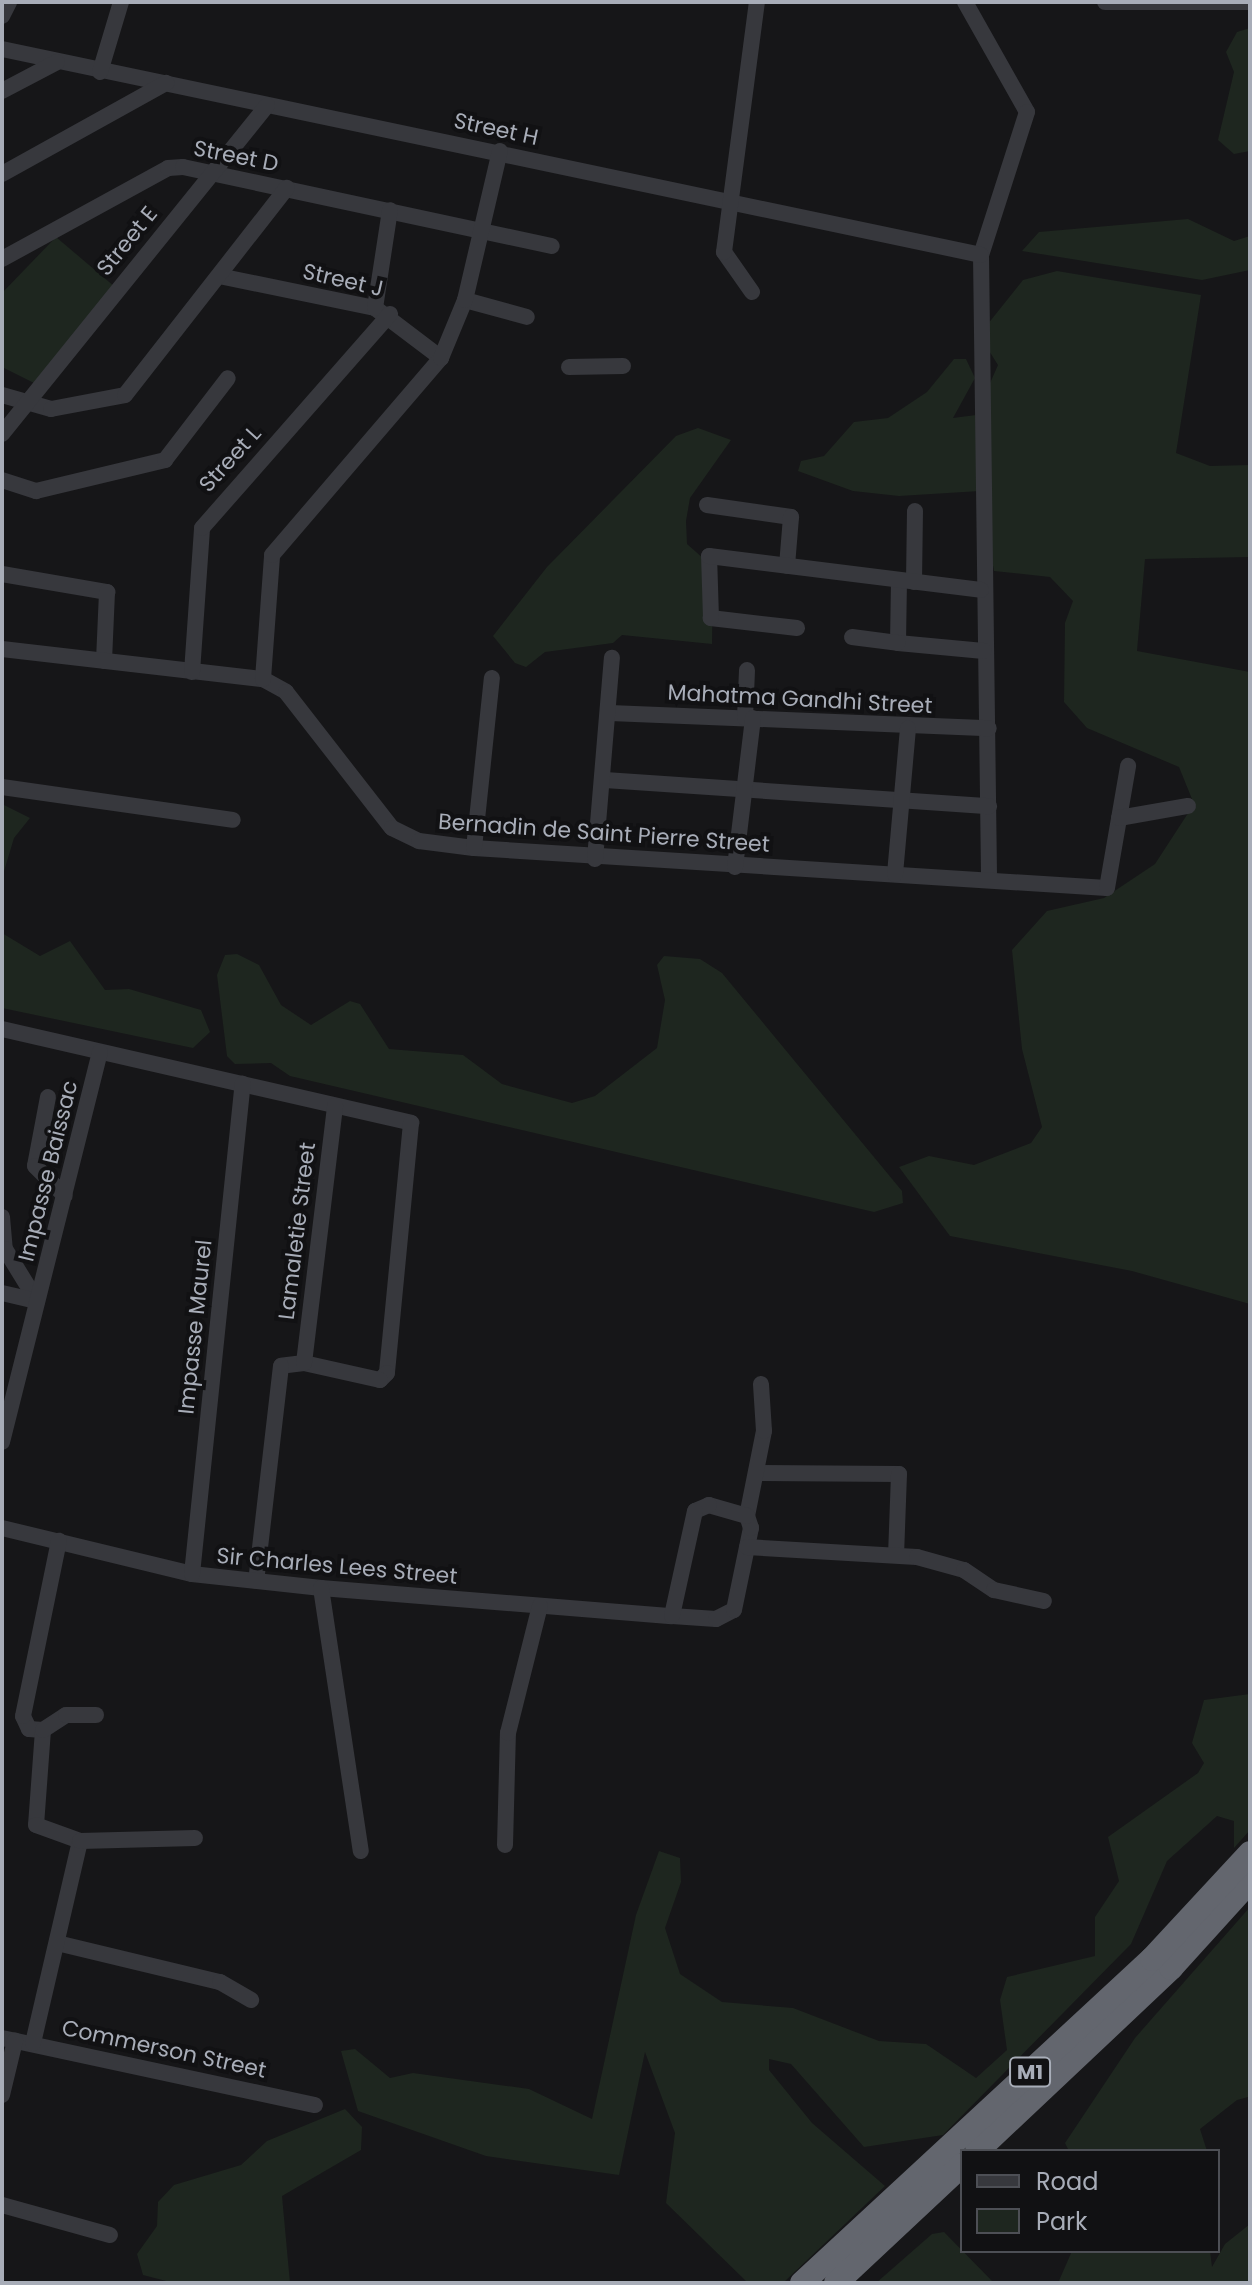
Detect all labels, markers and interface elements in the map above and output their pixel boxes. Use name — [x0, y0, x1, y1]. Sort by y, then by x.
street label: Street H — [451, 107, 541, 151]
street label: Street D — [191, 135, 281, 177]
street label: Street E — [91, 201, 163, 281]
street label: Street J — [300, 258, 386, 302]
street label: Street L — [193, 421, 267, 497]
street label: Mahatma Gandhi Street — [667, 679, 933, 719]
street label: Bernadin de Saint Pierre Street — [437, 808, 771, 858]
street label: Impasse Baissac — [13, 1078, 83, 1264]
street label: Lamaletie Street — [273, 1141, 321, 1321]
street label: Impasse Maurel — [173, 1238, 217, 1416]
street label: Sir Charles Lees Street — [216, 1542, 458, 1590]
street label: Commerson Street — [59, 2014, 269, 2084]
road number: M1 — [1008, 2056, 1052, 2088]
legend — [960, 2149, 1220, 2253]
text: Road — [1036, 2165, 1098, 2198]
text: Park — [1036, 2205, 1087, 2238]

